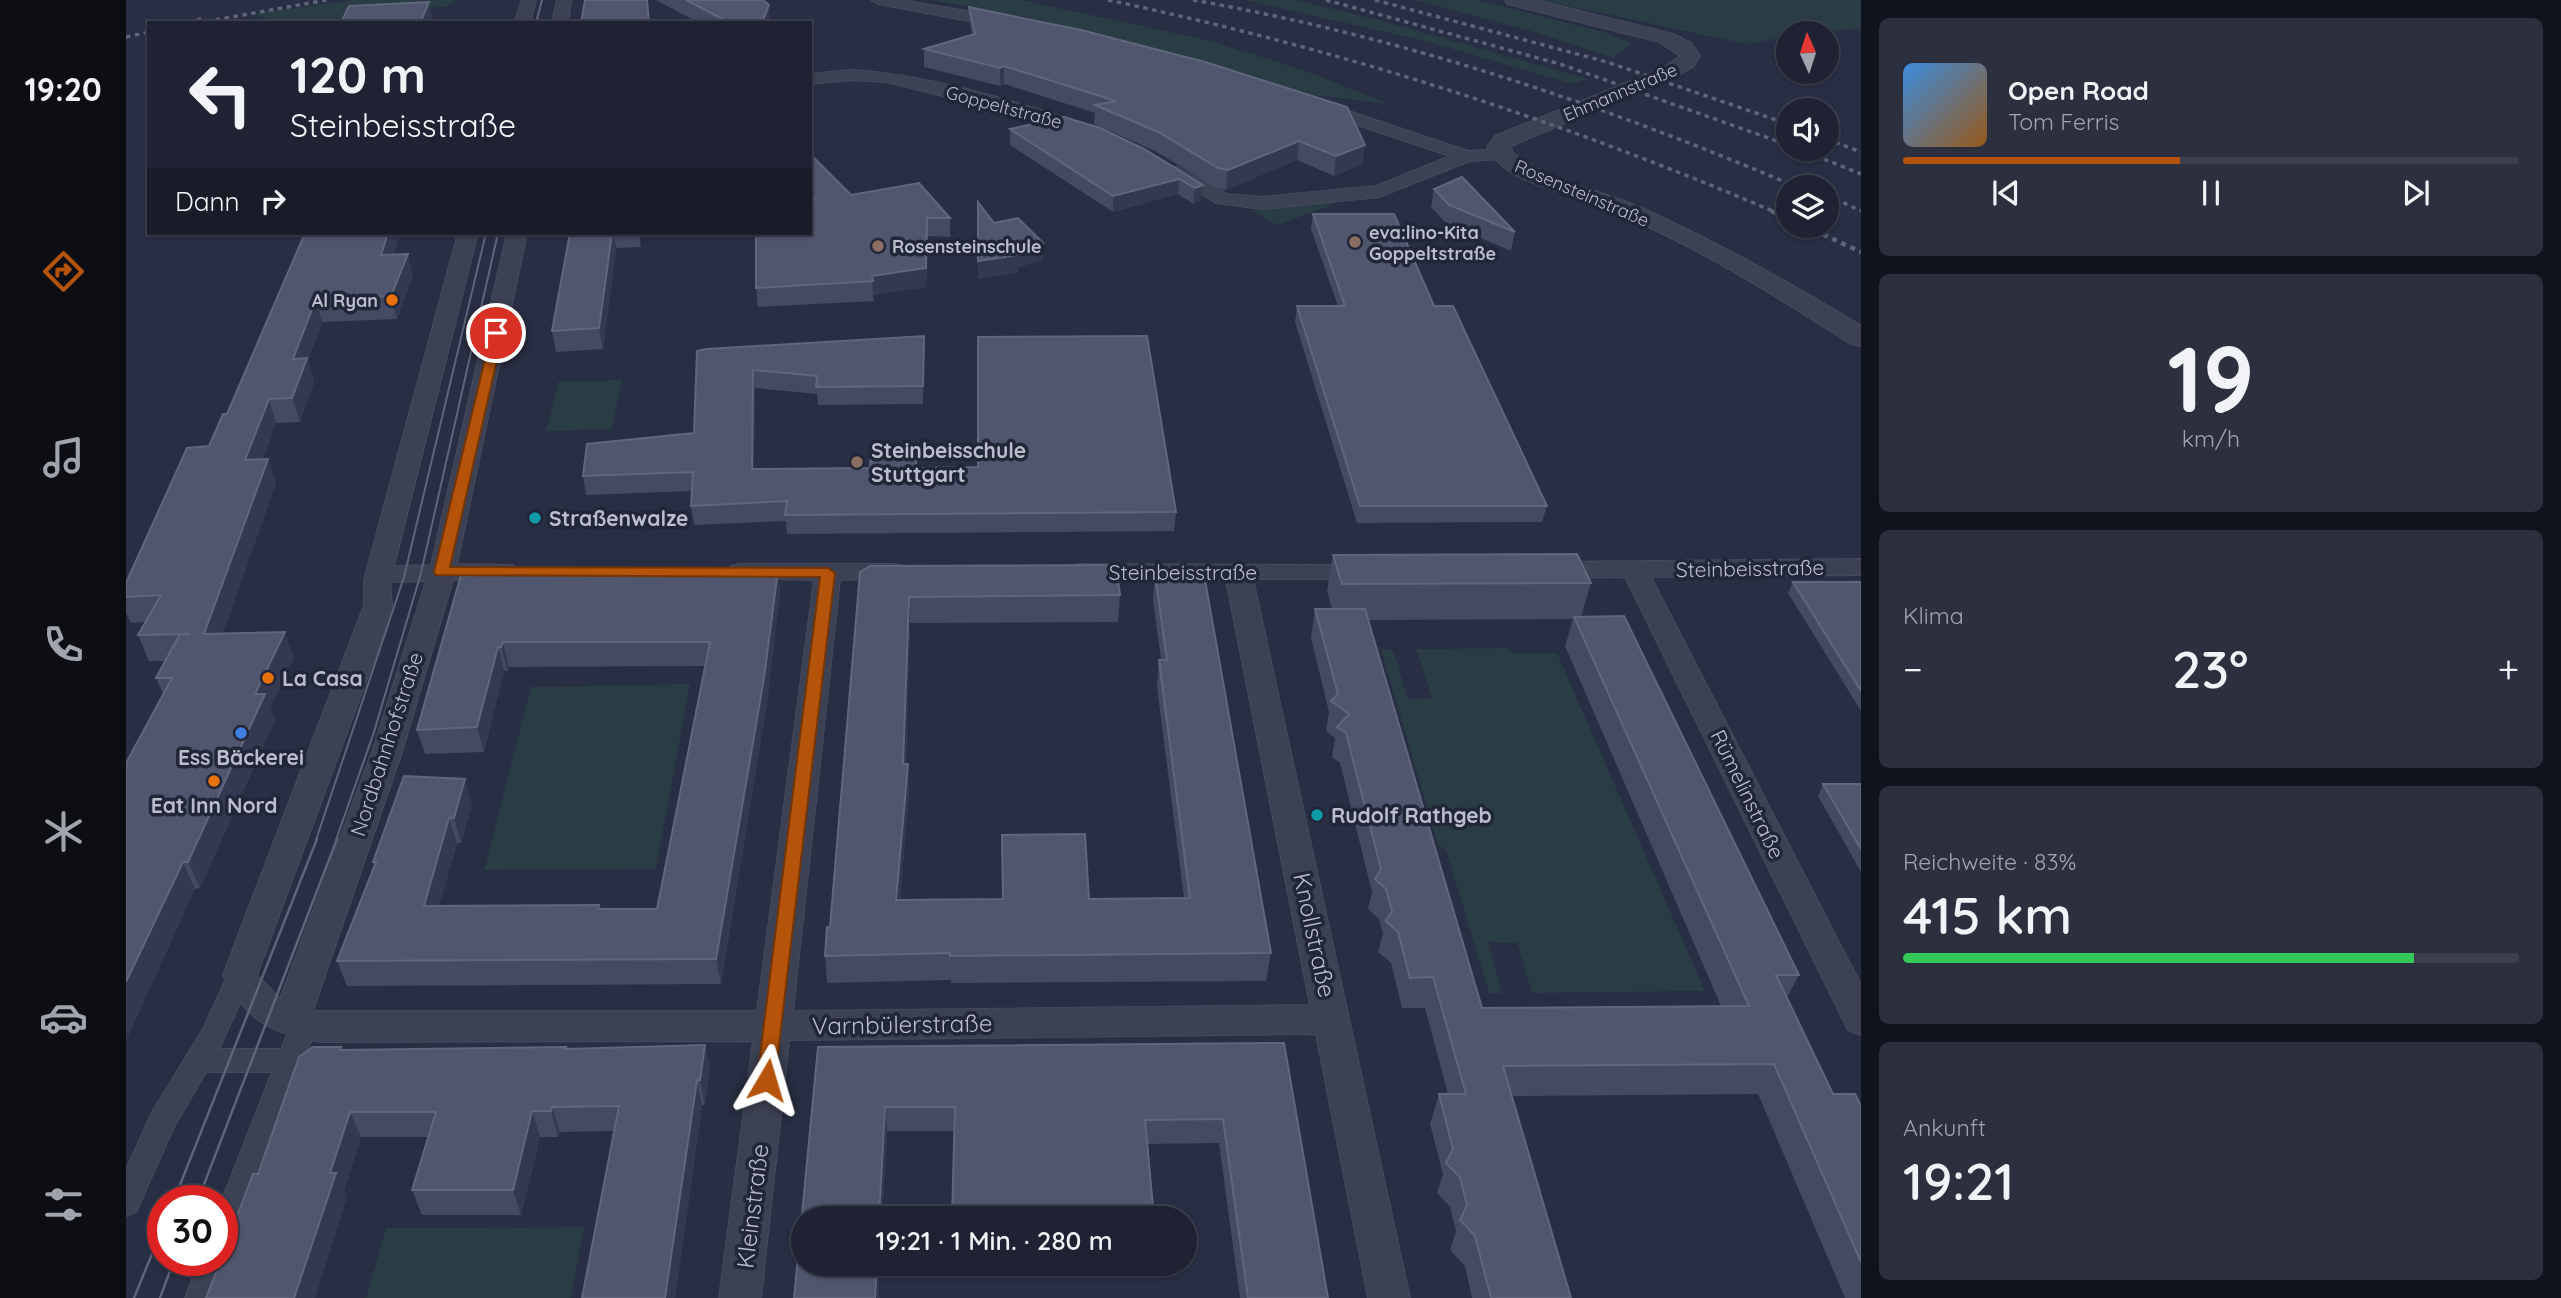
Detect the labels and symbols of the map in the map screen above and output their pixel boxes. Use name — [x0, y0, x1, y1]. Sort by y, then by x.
north arrow — [1776, 21, 1839, 84]
street label: Ehmannstraße — [1559, 58, 1681, 126]
street label: Goppeltstraße — [943, 80, 1065, 134]
street label: Rosensteinstraße — [1511, 154, 1653, 232]
place label: eva:lino-Kita Goppeltstraße — [1369, 221, 1496, 265]
marker: eva:lino-Kita Goppeltstraße — [1347, 234, 1363, 250]
place label: Rosensteinschule — [892, 235, 1042, 258]
marker: Rosensteinschule — [870, 238, 886, 254]
place label: Al Ryan — [312, 289, 378, 312]
marker: Al Ryan — [384, 292, 400, 308]
pin — [466, 303, 526, 363]
place label: Steinbeisschule Stuttgart — [871, 437, 1026, 487]
marker: Steinbeisschule Stuttgart — [849, 454, 865, 470]
place label: Straßenwalze — [549, 505, 689, 531]
marker: Straßenwalze — [527, 510, 543, 526]
street label: Steinbeisstraße — [1676, 554, 1824, 582]
street label: Steinbeisstraße — [1109, 559, 1257, 585]
street label: Nordbahnhofstraße — [344, 649, 428, 839]
place label: La Casa — [282, 665, 363, 691]
marker: La Casa — [260, 670, 276, 686]
marker: Ess Bäckerei — [233, 725, 249, 741]
street label: Rümelinstraße — [1706, 725, 1790, 863]
place label: Ess Bäckerei — [178, 744, 304, 770]
marker: Eat Inn Nord — [206, 773, 222, 789]
place label: Eat Inn Nord — [151, 792, 277, 818]
place label: Rudolf Rathgeb — [1331, 802, 1492, 828]
marker: Rudolf Rathgeb — [1309, 807, 1325, 823]
street label: Knollstraße — [1287, 870, 1343, 1000]
street label: Varnbülerstraße — [811, 1007, 993, 1041]
position arrow — [730, 1043, 804, 1117]
street label: Kleinstraße — [729, 1142, 775, 1270]
speed limit sign: 30 — [147, 1185, 238, 1276]

